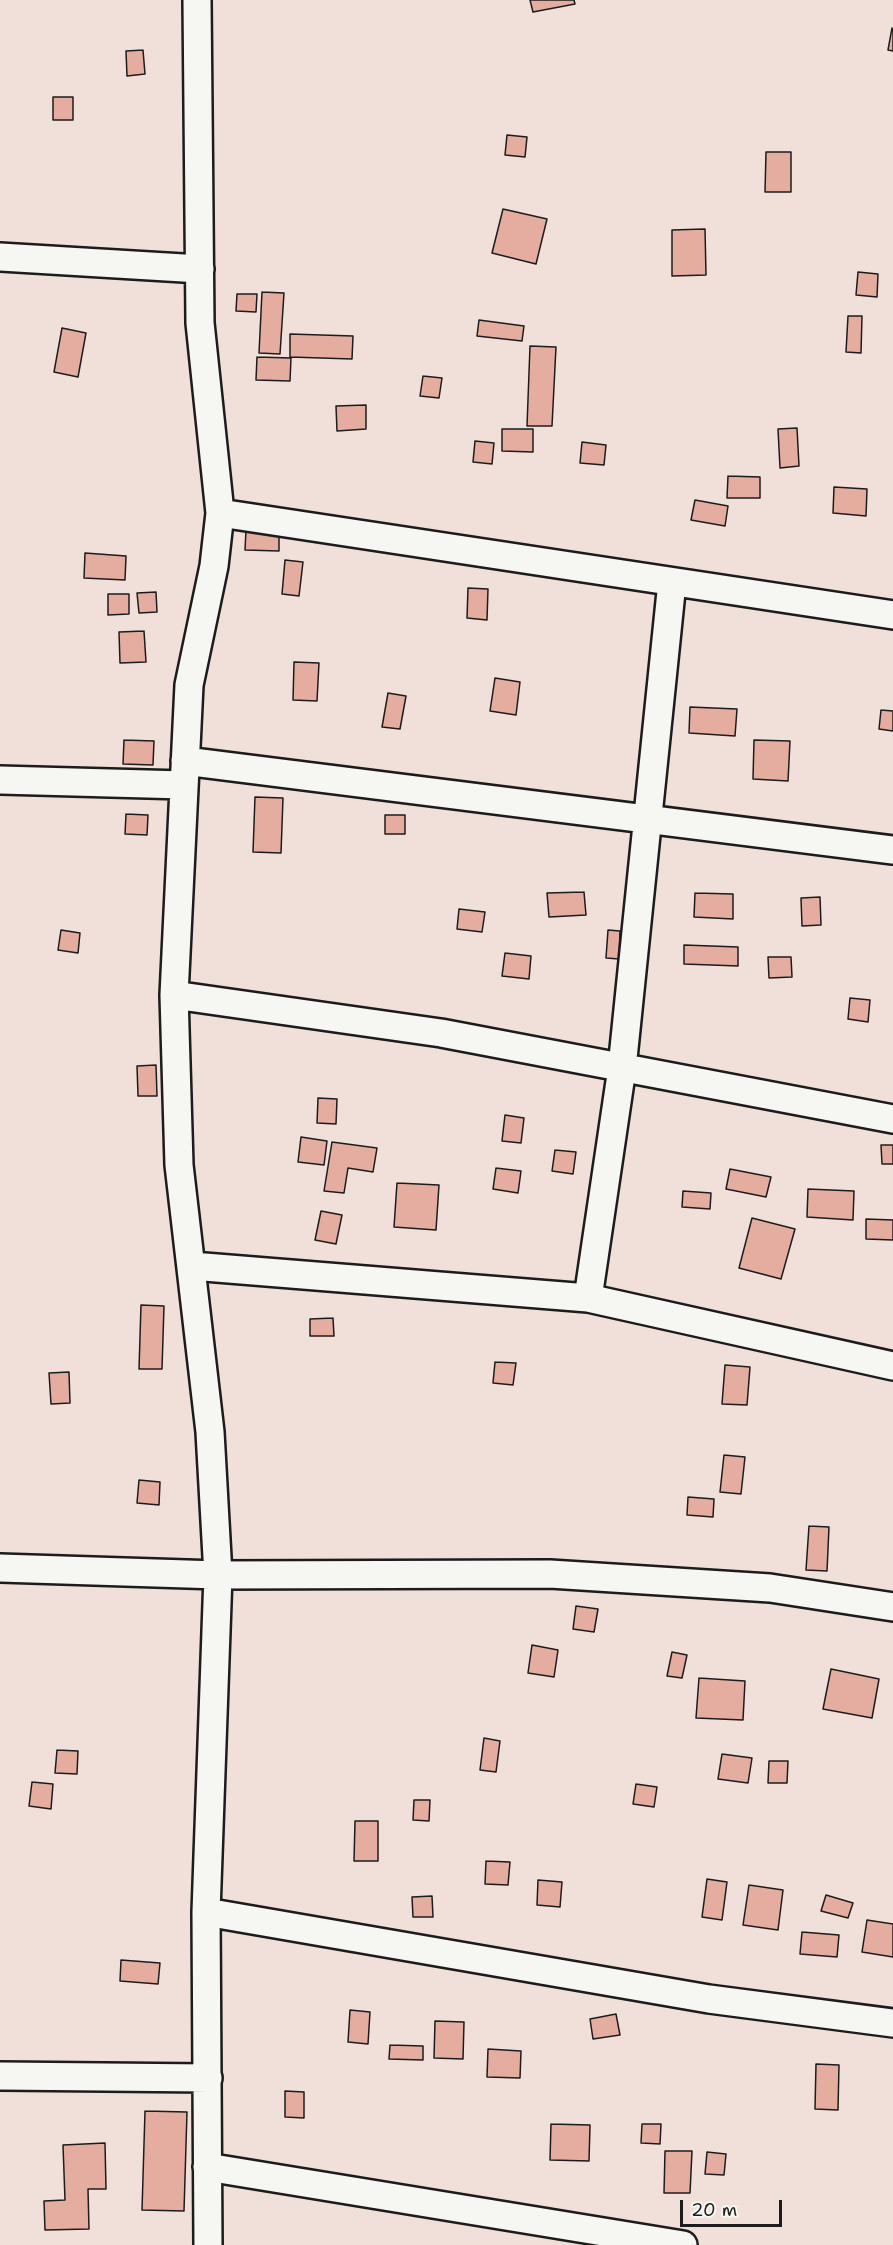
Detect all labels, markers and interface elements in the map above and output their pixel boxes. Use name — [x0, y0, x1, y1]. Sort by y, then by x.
scale bar — [683, 2188, 785, 2226]
text: 20 m — [691, 2198, 737, 2222]

